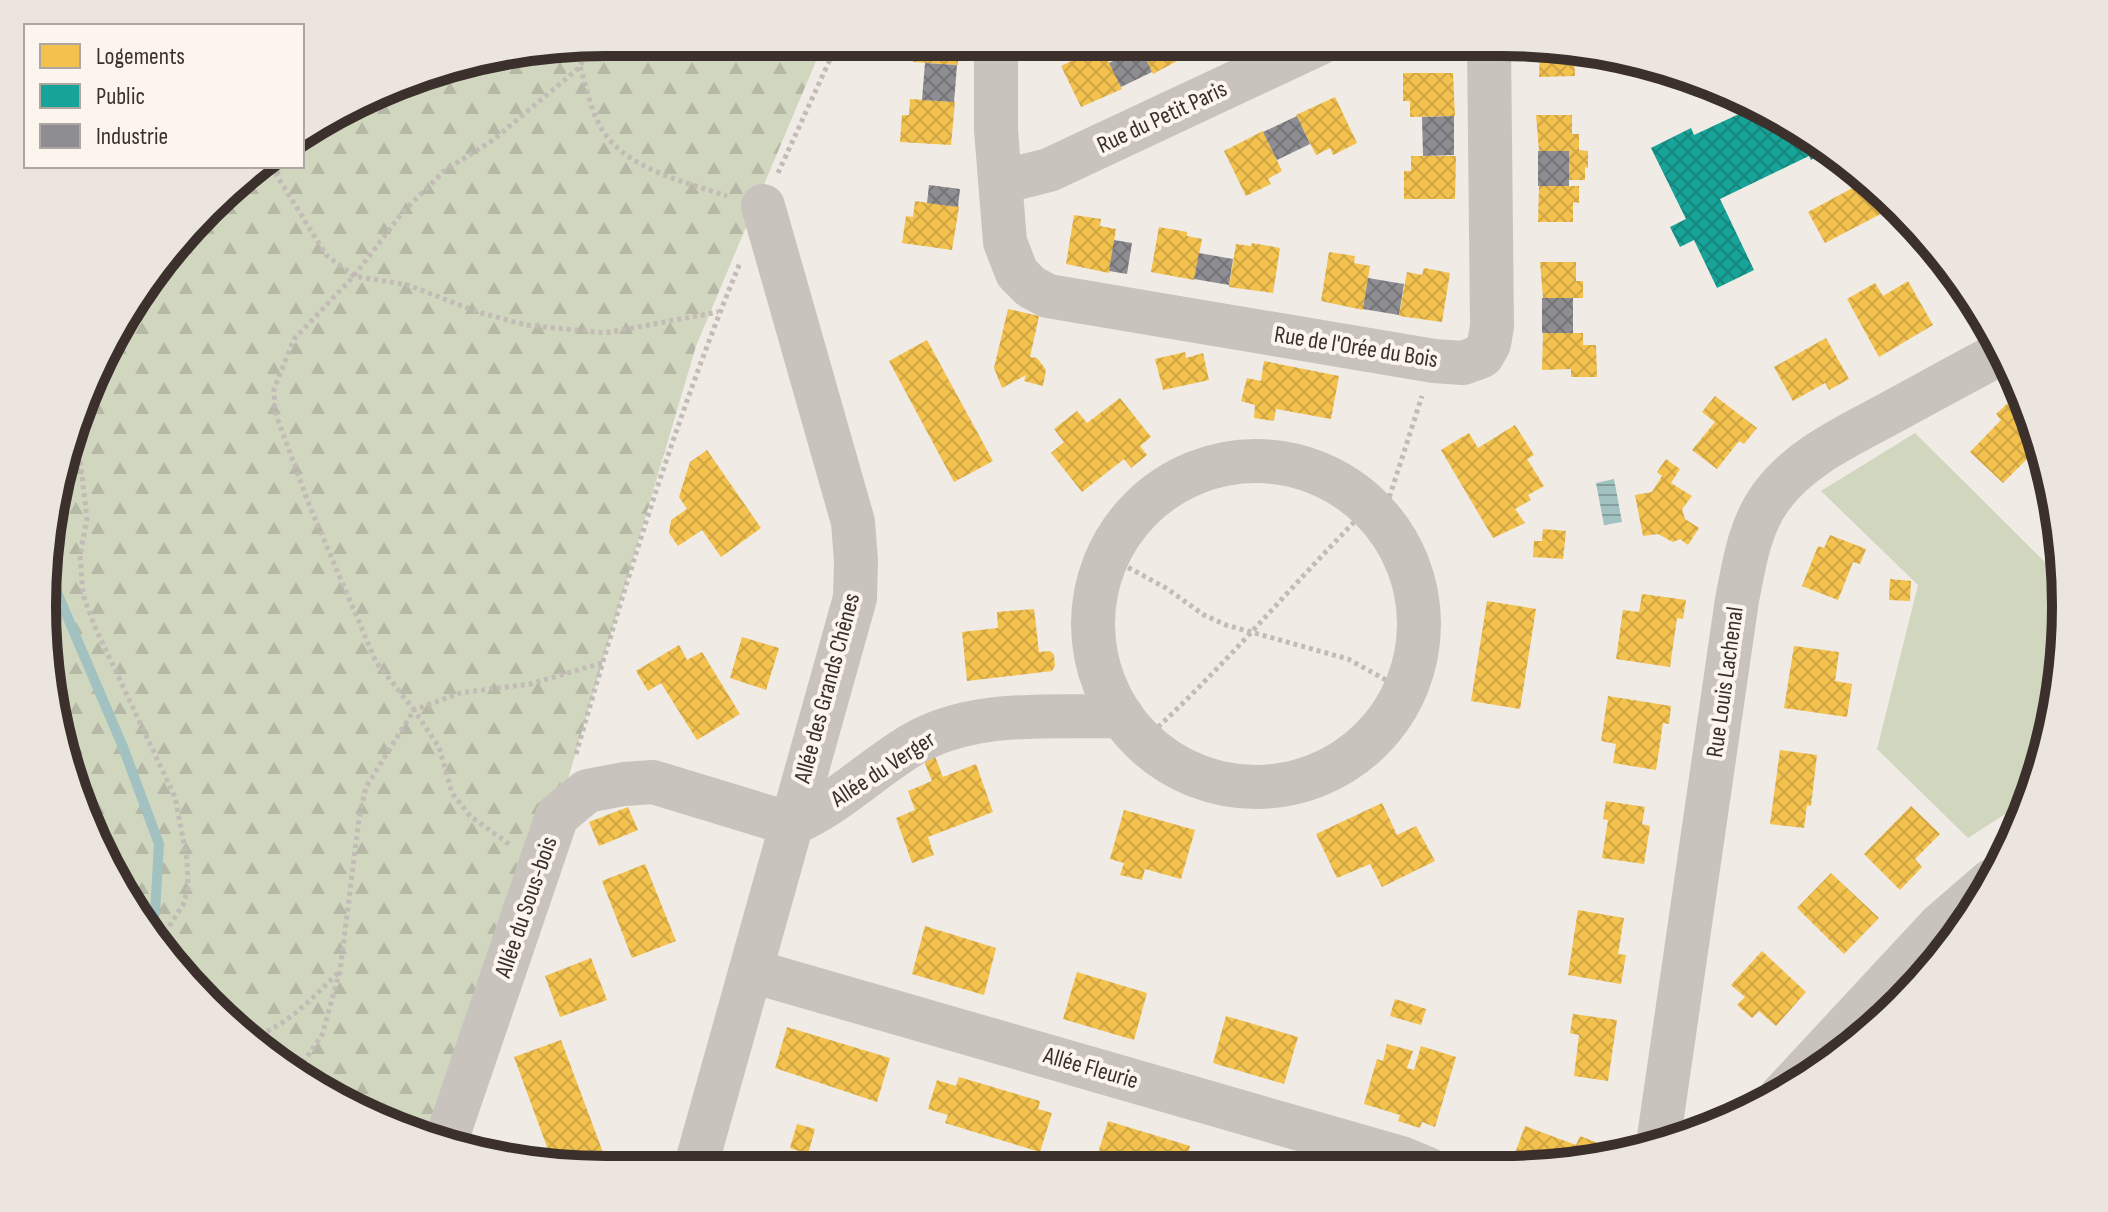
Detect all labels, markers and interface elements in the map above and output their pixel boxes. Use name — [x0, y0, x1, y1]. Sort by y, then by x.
legend — [24, 24, 304, 168]
text: Logements — [96, 42, 185, 71]
street label: Rue du Petit Paris — [1092, 74, 1232, 160]
text: Public — [96, 82, 145, 111]
text: Industrie — [96, 122, 168, 151]
street label: Rue de l'Orée du Bois — [1272, 320, 1440, 374]
street label: Allée des Grands Chênes — [787, 590, 866, 787]
street label: Rue Louis Lachenal — [1700, 605, 1750, 759]
street label: Allée du Verger — [825, 725, 941, 814]
street label: Allée du Sous-bois — [488, 833, 564, 982]
street label: Allée Fleurie — [1039, 1040, 1142, 1095]

